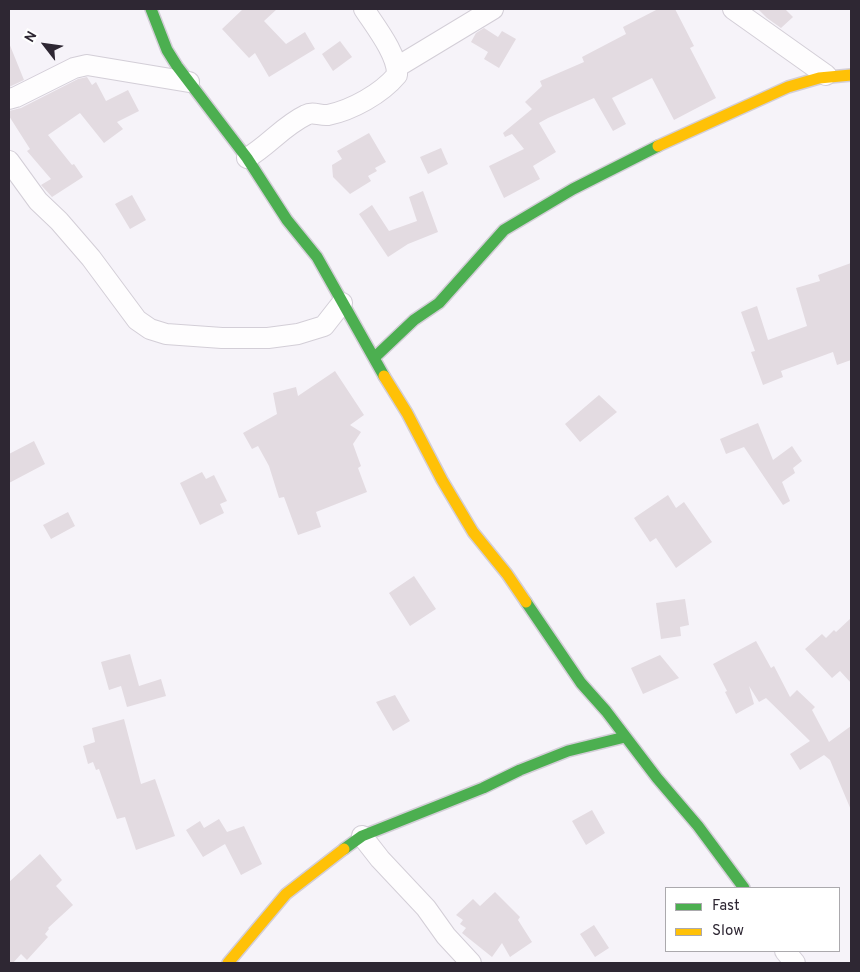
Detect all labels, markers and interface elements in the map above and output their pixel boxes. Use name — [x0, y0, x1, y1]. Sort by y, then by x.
north arrow — [20, 20, 70, 70]
text: N — [22, 29, 41, 46]
legend — [665, 887, 840, 952]
text: Fast — [712, 897, 740, 916]
text: Slow — [712, 922, 744, 941]

